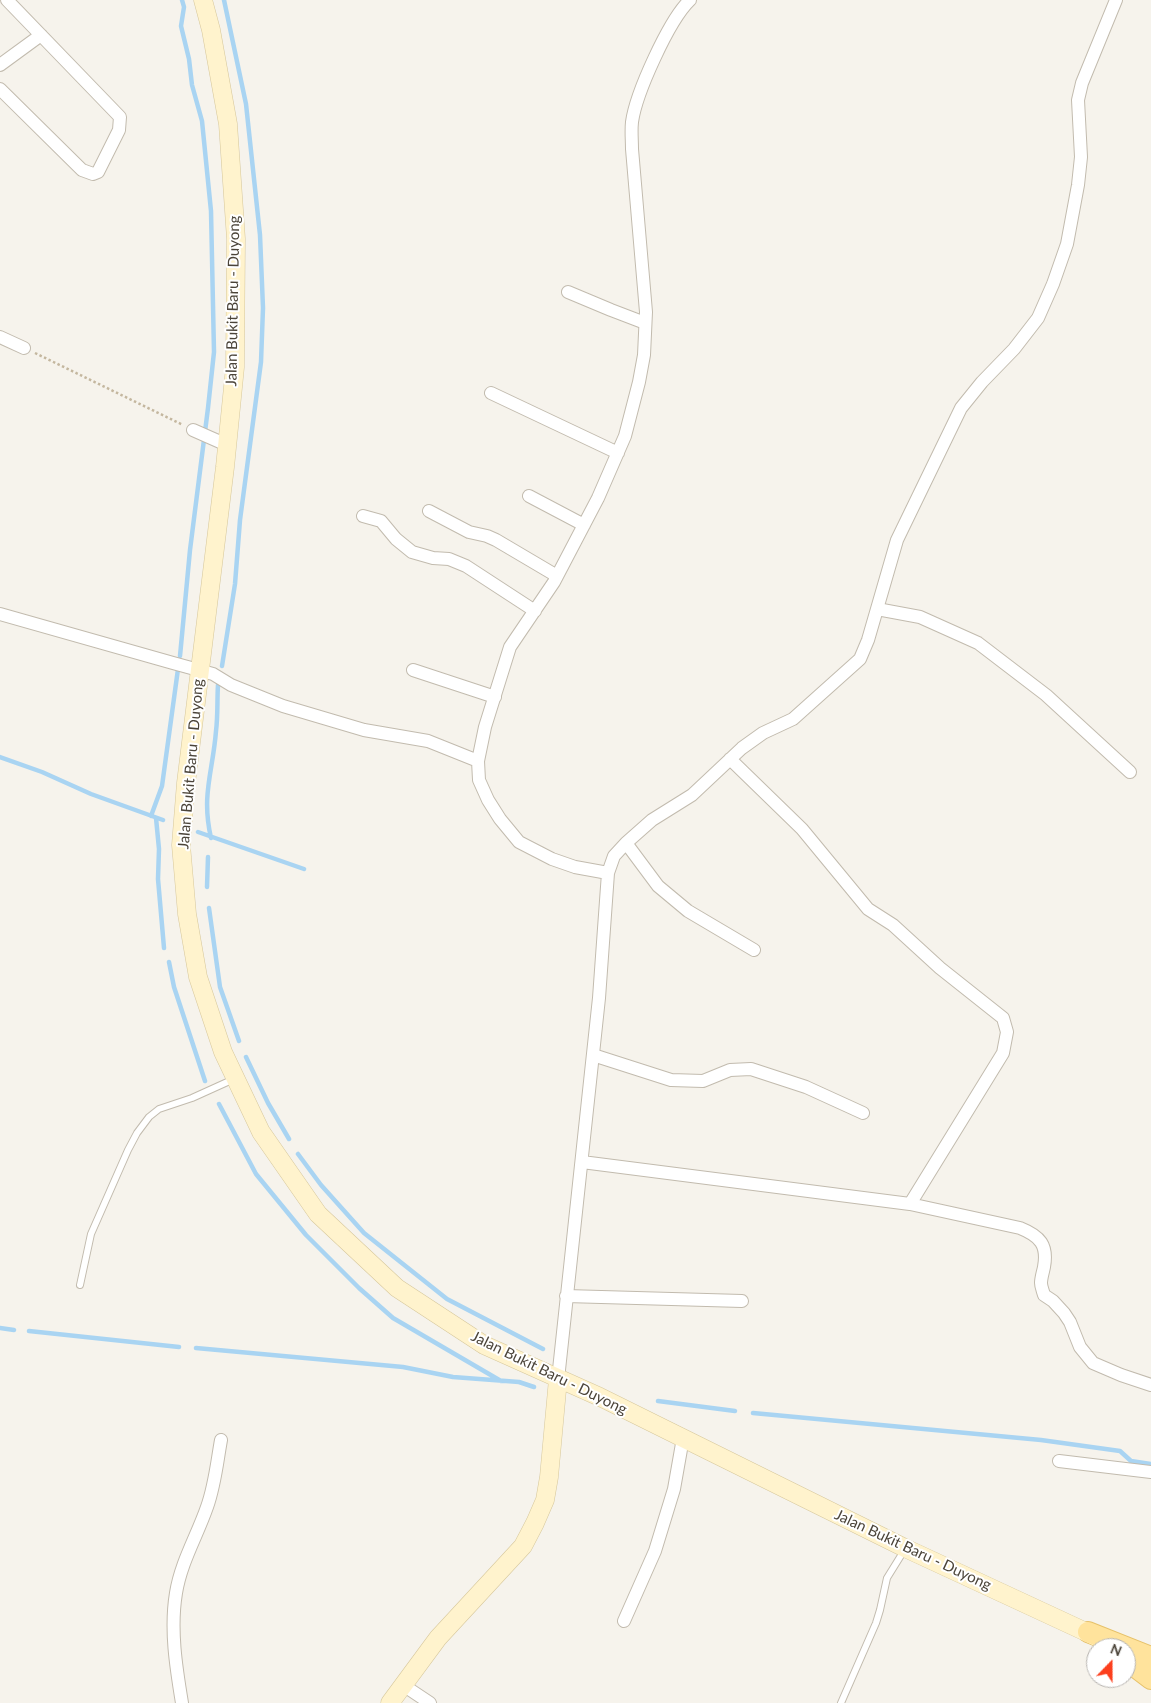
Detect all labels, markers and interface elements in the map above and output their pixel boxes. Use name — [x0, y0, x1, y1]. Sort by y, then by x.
street label: Jalan Bukit Baru - Duyong — [223, 215, 243, 387]
street label: Jalan Bukit Baru - Duyong — [175, 678, 207, 850]
street label: Jalan Bukit Baru - Duyong — [468, 1327, 630, 1419]
street label: Jalan Bukit Baru - Duyong — [832, 1506, 994, 1594]
north arrow — [1086, 1638, 1136, 1688]
text: N — [1108, 1640, 1125, 1659]

